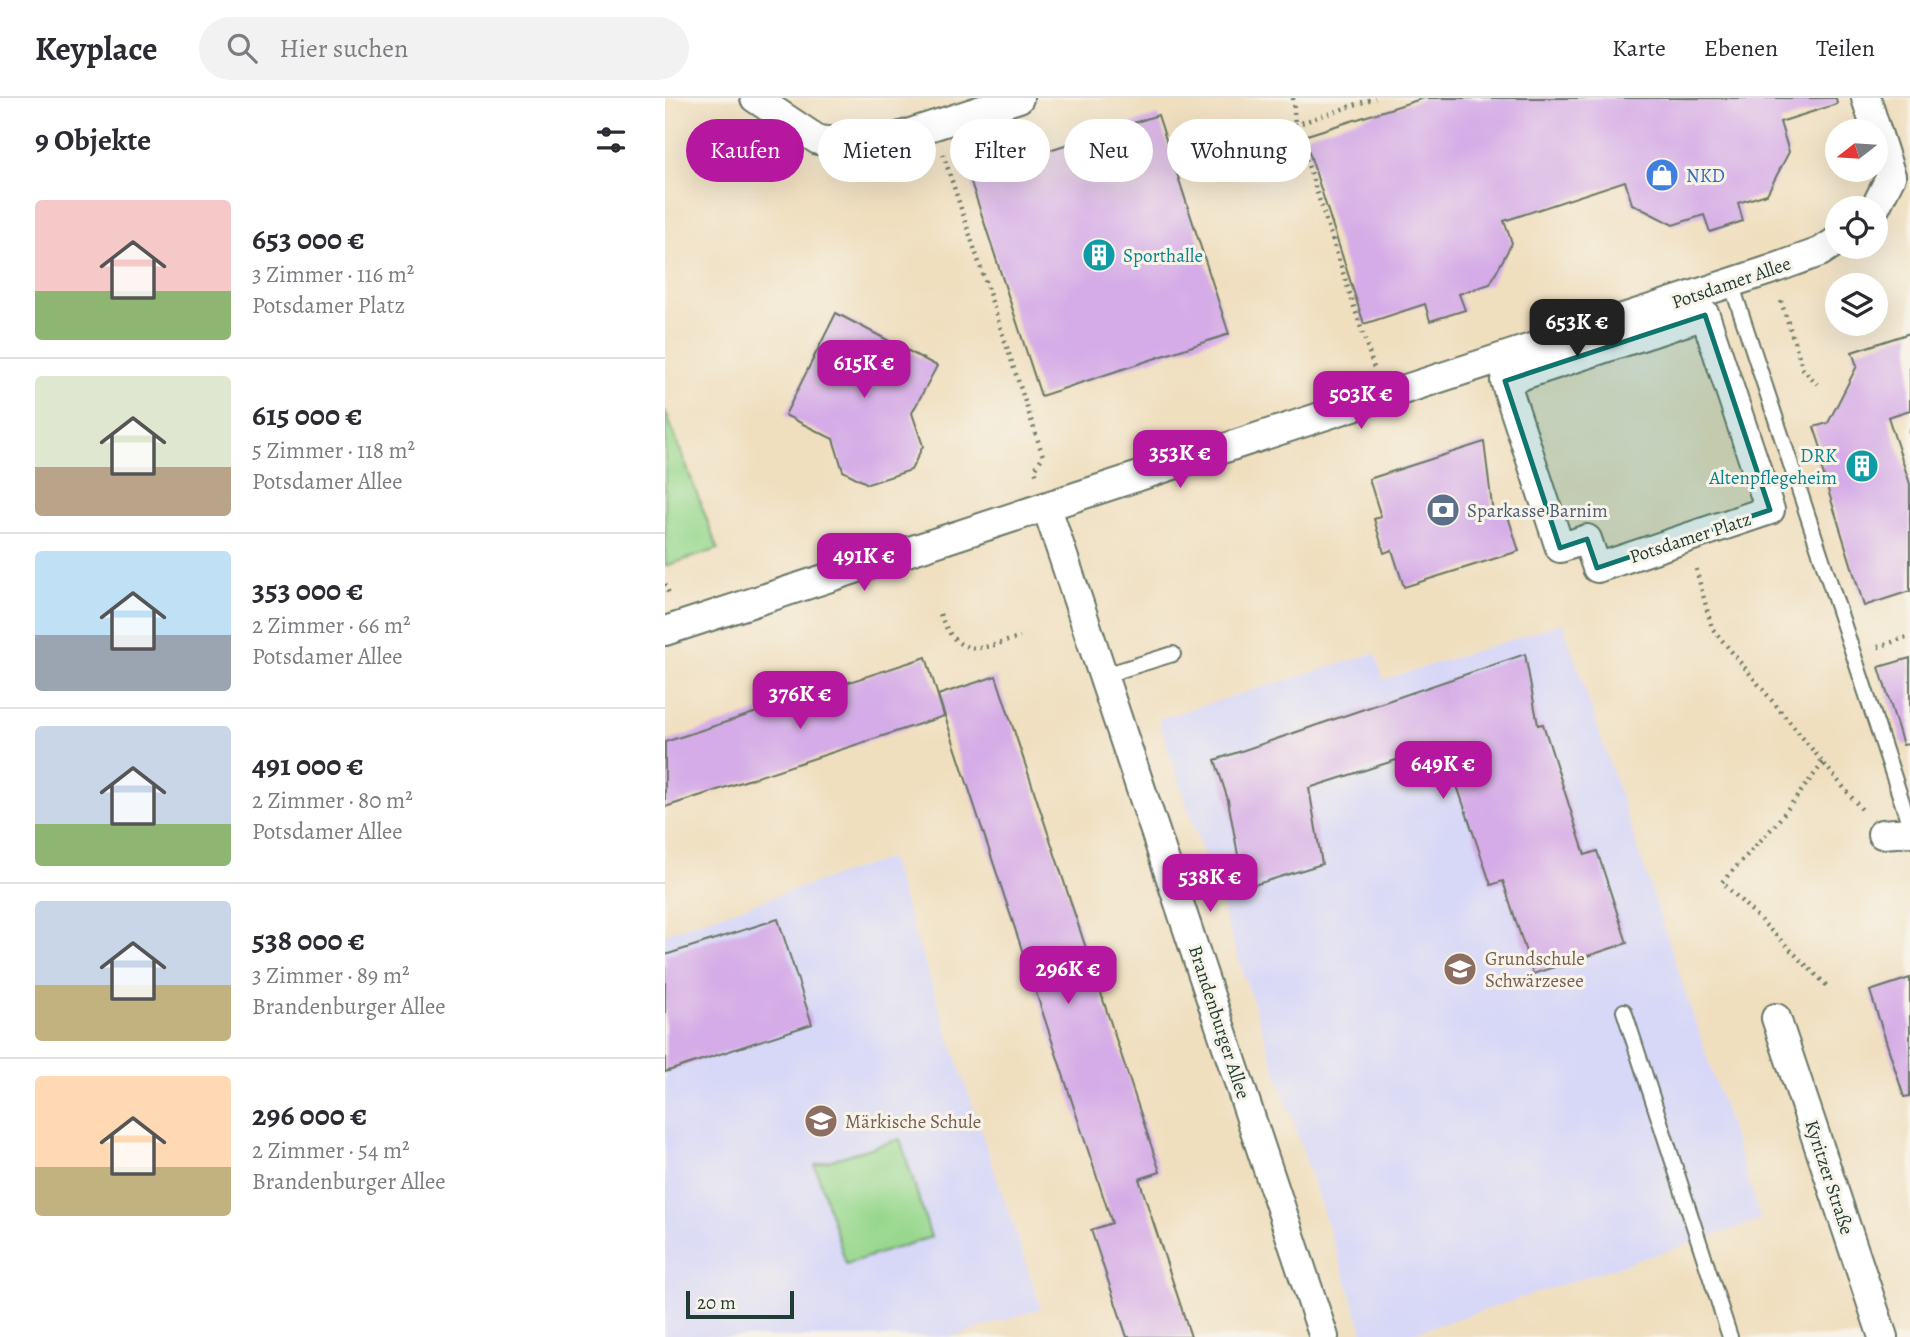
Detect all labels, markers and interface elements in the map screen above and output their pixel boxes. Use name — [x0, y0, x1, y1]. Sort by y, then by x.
search box — [199, 17, 689, 80]
text: Keyplace — [35, 26, 157, 71]
icon: search — [223, 29, 261, 67]
text: Hier suchen — [279, 31, 408, 66]
text: Karte — [1612, 32, 1666, 64]
text: Ebenen — [1704, 32, 1778, 64]
text: Teilen — [1816, 32, 1875, 64]
chip: Kaufen — [686, 119, 804, 182]
chip: Mieten — [818, 119, 936, 182]
chip: Filter — [950, 119, 1050, 182]
chip: Neu — [1064, 119, 1153, 182]
chip: Wohnung — [1167, 119, 1311, 182]
north arrow — [1825, 119, 1888, 182]
map controls — [1825, 119, 1888, 336]
text: 9 Objekte — [35, 120, 151, 160]
icon: filters — [592, 121, 630, 159]
shop icon: NKD — [1643, 156, 1681, 194]
place label: NKD — [1686, 163, 1725, 189]
button: locate — [1825, 196, 1888, 259]
text: 653 000 € — [252, 219, 365, 259]
icon: home — [91, 228, 175, 312]
building icon: Sporthalle — [1080, 236, 1118, 274]
place label: Sporthalle — [1123, 243, 1203, 269]
street label: Potsdamer Allee — [1668, 250, 1794, 315]
text: 3 Zimmer · 116 m² — [252, 259, 414, 290]
button: layers — [1825, 273, 1888, 336]
text: Potsdamer Platz — [252, 290, 405, 321]
pin: 653K € — [1520, 300, 1634, 359]
text: 653K € — [1546, 306, 1608, 337]
pin: 615K € — [807, 341, 921, 400]
text: 615K € — [833, 347, 895, 378]
pin: 503K € — [1304, 372, 1418, 431]
text: 503K € — [1329, 378, 1393, 409]
text: 615 000 € — [252, 395, 363, 435]
icon: home — [91, 404, 175, 488]
pin: 353K € — [1123, 430, 1237, 490]
text: 5 Zimmer · 118 m² — [252, 435, 415, 466]
text: 353K € — [1149, 437, 1211, 468]
place label: DRK Altenpflegeheim — [1708, 443, 1837, 491]
building icon: DRK Altenpflegeheim — [1843, 447, 1881, 485]
text: Potsdamer Allee — [252, 466, 403, 497]
bank icon: Sparkasse Barnim — [1424, 491, 1462, 529]
place label: Sparkasse Barnim — [1467, 498, 1608, 524]
street label: Potsdamer Platz — [1626, 506, 1754, 570]
pin: 491K € — [807, 533, 921, 593]
text: 491K € — [833, 540, 895, 571]
text: 353 000 € — [252, 570, 364, 610]
icon: home — [91, 579, 175, 663]
text: 2 Zimmer · 66 m² — [252, 610, 411, 641]
text: Potsdamer Allee — [252, 641, 403, 672]
pin: 376K € — [743, 672, 857, 731]
text: 376K € — [769, 678, 831, 709]
pin: 649K € — [1386, 742, 1500, 801]
text: 491 000 € — [252, 745, 364, 785]
text: 649K € — [1411, 748, 1475, 779]
icon: home — [91, 754, 175, 838]
text: 2 Zimmer · 80 m² — [252, 785, 413, 816]
text: Potsdamer Allee — [252, 816, 403, 847]
pin: 538K € — [1153, 854, 1267, 914]
text: 538K € — [1178, 861, 1242, 892]
text: 538 000 € — [252, 920, 365, 960]
icon: home — [91, 929, 175, 1013]
street label: Brandenburger Allee — [1182, 942, 1256, 1102]
pin: 296K € — [1011, 946, 1125, 1006]
place label: Grundschule Schwärzesee — [1485, 946, 1585, 994]
school or university icon: Grundschule Schwärzesee — [1441, 950, 1479, 988]
text: 296K € — [1036, 953, 1100, 984]
text: 3 Zimmer · 89 m² — [252, 960, 410, 991]
text: Brandenburger Allee — [252, 991, 446, 1022]
text: 296 000 € — [252, 1095, 367, 1135]
school or university icon: Märkische Schule — [802, 1102, 840, 1140]
icon: home — [91, 1104, 175, 1188]
place label: Märkische Schule — [845, 1109, 981, 1135]
street label: Kyritzer Straße — [1798, 1117, 1860, 1238]
text: 2 Zimmer · 54 m² — [252, 1135, 410, 1166]
text: Brandenburger Allee — [252, 1166, 446, 1197]
scale bar — [686, 1288, 795, 1320]
text: 20 m — [697, 1290, 736, 1316]

